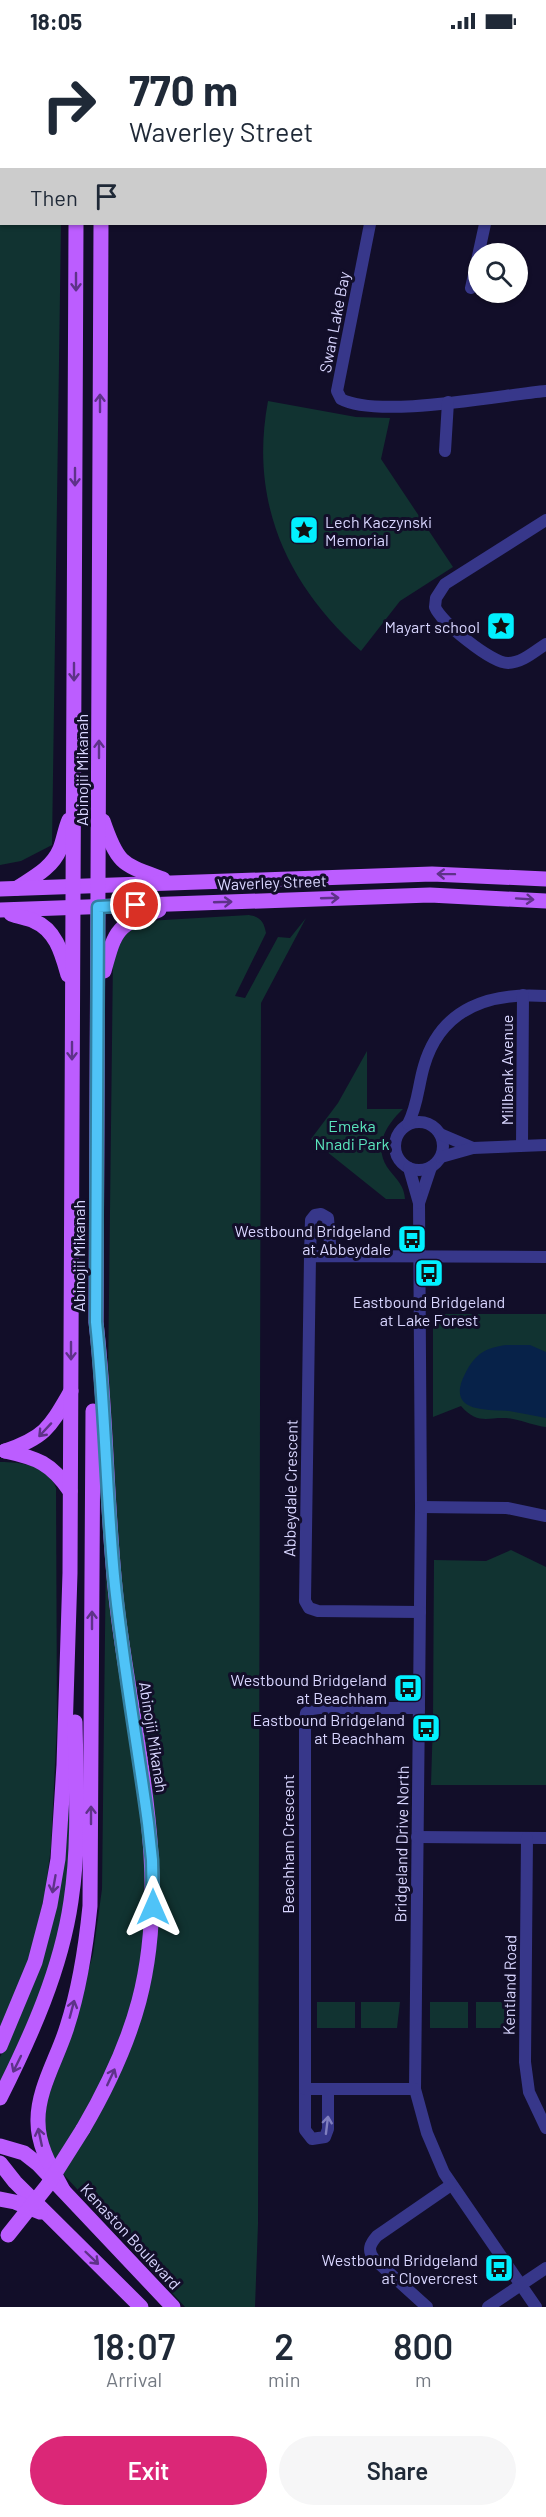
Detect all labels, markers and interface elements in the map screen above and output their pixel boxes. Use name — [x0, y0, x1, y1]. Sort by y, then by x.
text: 18:05 — [30, 8, 82, 34]
text: 770 m — [129, 64, 238, 114]
icon: right — [30, 66, 108, 144]
text: Waverley Street — [129, 115, 313, 147]
icon: arrive — [90, 180, 123, 213]
text: Then — [30, 184, 78, 210]
map controls — [468, 243, 528, 303]
button: search — [468, 243, 528, 303]
street label: Swan Lake Bay — [315, 269, 353, 374]
one-way arrow — [70, 271, 82, 291]
one-way arrow — [94, 394, 106, 414]
one-way arrow — [69, 466, 81, 486]
place label: Lech Kaczynski Memorial — [325, 512, 432, 549]
place icon: Lech Kaczynski Memorial — [288, 514, 320, 546]
place icon: Mayart school — [485, 610, 517, 642]
place label: Mayart school — [384, 617, 480, 636]
one-way arrow — [68, 661, 80, 681]
street label: Abinojii Mikanah — [72, 714, 91, 826]
one-way arrow — [93, 739, 105, 759]
one-way arrow — [436, 868, 456, 880]
street label: Waverley Street — [217, 871, 327, 893]
pin — [110, 879, 161, 930]
icon: arrive — [119, 888, 152, 921]
one-way arrow — [320, 893, 340, 904]
one-way arrow — [515, 894, 534, 905]
one-way arrow — [212, 897, 232, 908]
street label: Millbank Avenue — [497, 1015, 516, 1125]
one-way arrow — [66, 1040, 78, 1060]
park label: Emeka Nnadi Park — [314, 1116, 390, 1153]
street label: Abinojii Mikanah — [69, 1200, 88, 1312]
place label: Westbound Bridgeland at Abbeydale — [235, 1221, 391, 1258]
bus stop icon: Westbound Bridgeland at Abbeydale — [396, 1223, 428, 1255]
bus stop icon: Eastbound Bridgeland at Lake Forest — [413, 1257, 445, 1289]
place label: Eastbound Bridgeland at Lake Forest — [353, 1292, 505, 1329]
one-way arrow — [65, 1340, 77, 1360]
street label: Abbeydale Crescent — [279, 1419, 301, 1557]
one-way arrow — [38, 1422, 52, 1437]
one-way arrow — [86, 1611, 98, 1631]
place label: Westbound Bridgeland at Beachham — [231, 1670, 387, 1707]
bus stop icon: Westbound Bridgeland at Beachham — [392, 1672, 424, 1704]
street label: Abinojii Mikanah — [136, 1680, 172, 1794]
place label: Eastbound Bridgeland at Beachham — [252, 1710, 405, 1747]
bus stop icon: Eastbound Bridgeland at Beachham — [410, 1712, 442, 1744]
street label: Bridgeland Drive North — [390, 1765, 412, 1923]
street label: Beachham Crescent — [278, 1774, 297, 1914]
one-way arrow — [85, 1806, 97, 1826]
one-way arrow — [48, 1873, 59, 1893]
position arrow — [121, 1875, 185, 1939]
street label: Kentland Road — [499, 1935, 519, 2035]
one-way arrow — [67, 1999, 79, 2018]
one-way arrow — [11, 2055, 22, 2073]
one-way arrow — [106, 2069, 117, 2087]
one-way arrow — [321, 2116, 332, 2135]
one-way arrow — [34, 2127, 45, 2147]
street label: Kenaston Boulevard — [77, 2179, 185, 2293]
place label: Westbound Bridgeland at Clovercrest — [322, 2250, 478, 2287]
one-way arrow — [84, 2251, 99, 2266]
bus stop icon: Westbound Bridgeland at Clovercrest — [483, 2252, 515, 2284]
text: 18:07 — [93, 2324, 175, 2367]
text: 2 — [274, 2324, 294, 2367]
text: 800 — [393, 2324, 453, 2367]
text: Arrival — [106, 2367, 162, 2391]
text: min — [268, 2367, 301, 2391]
text: m — [415, 2367, 432, 2391]
button: Exit — [30, 2436, 267, 2505]
button: Share — [279, 2436, 516, 2505]

